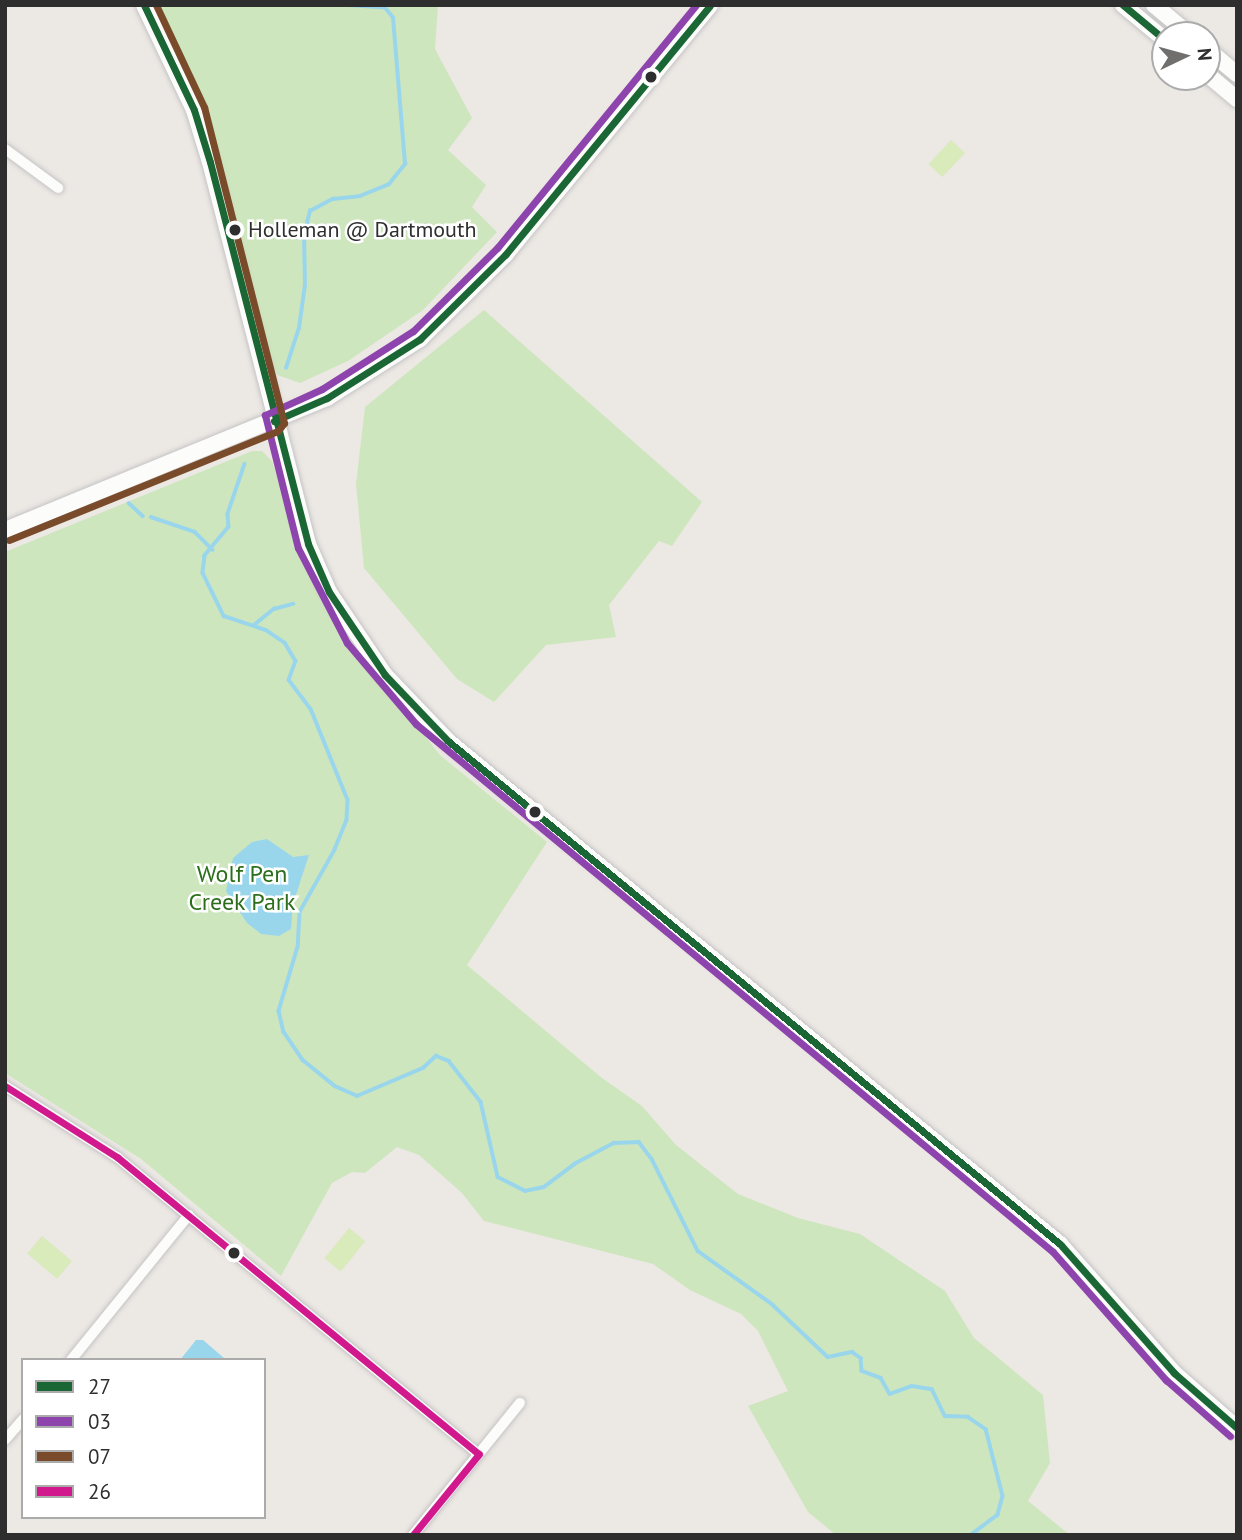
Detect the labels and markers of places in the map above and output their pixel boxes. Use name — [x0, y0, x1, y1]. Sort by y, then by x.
unlabelled marker — [644, 70, 658, 84]
place label: Holleman @ Dartmouth — [248, 217, 476, 243]
marker: Holleman @ Dartmouth — [228, 223, 242, 237]
unlabelled marker — [528, 805, 542, 819]
unlabelled marker — [227, 1246, 241, 1260]

